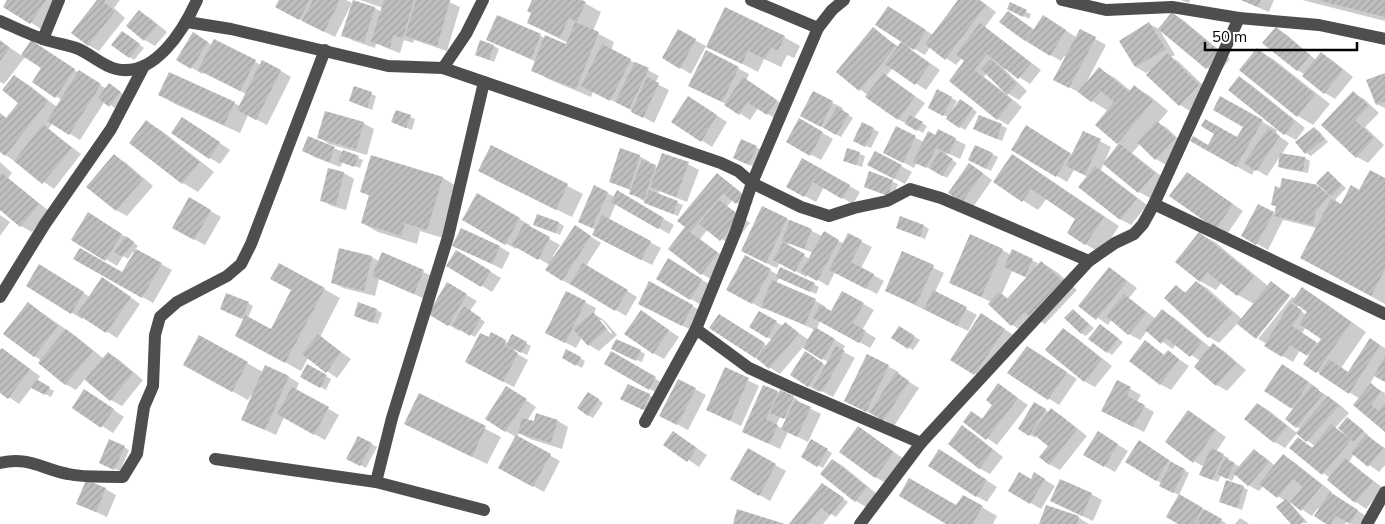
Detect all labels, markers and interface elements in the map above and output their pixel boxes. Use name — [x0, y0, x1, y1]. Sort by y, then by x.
scale bar — [1205, 20, 1358, 52]
text: 50 m — [1212, 27, 1247, 46]

